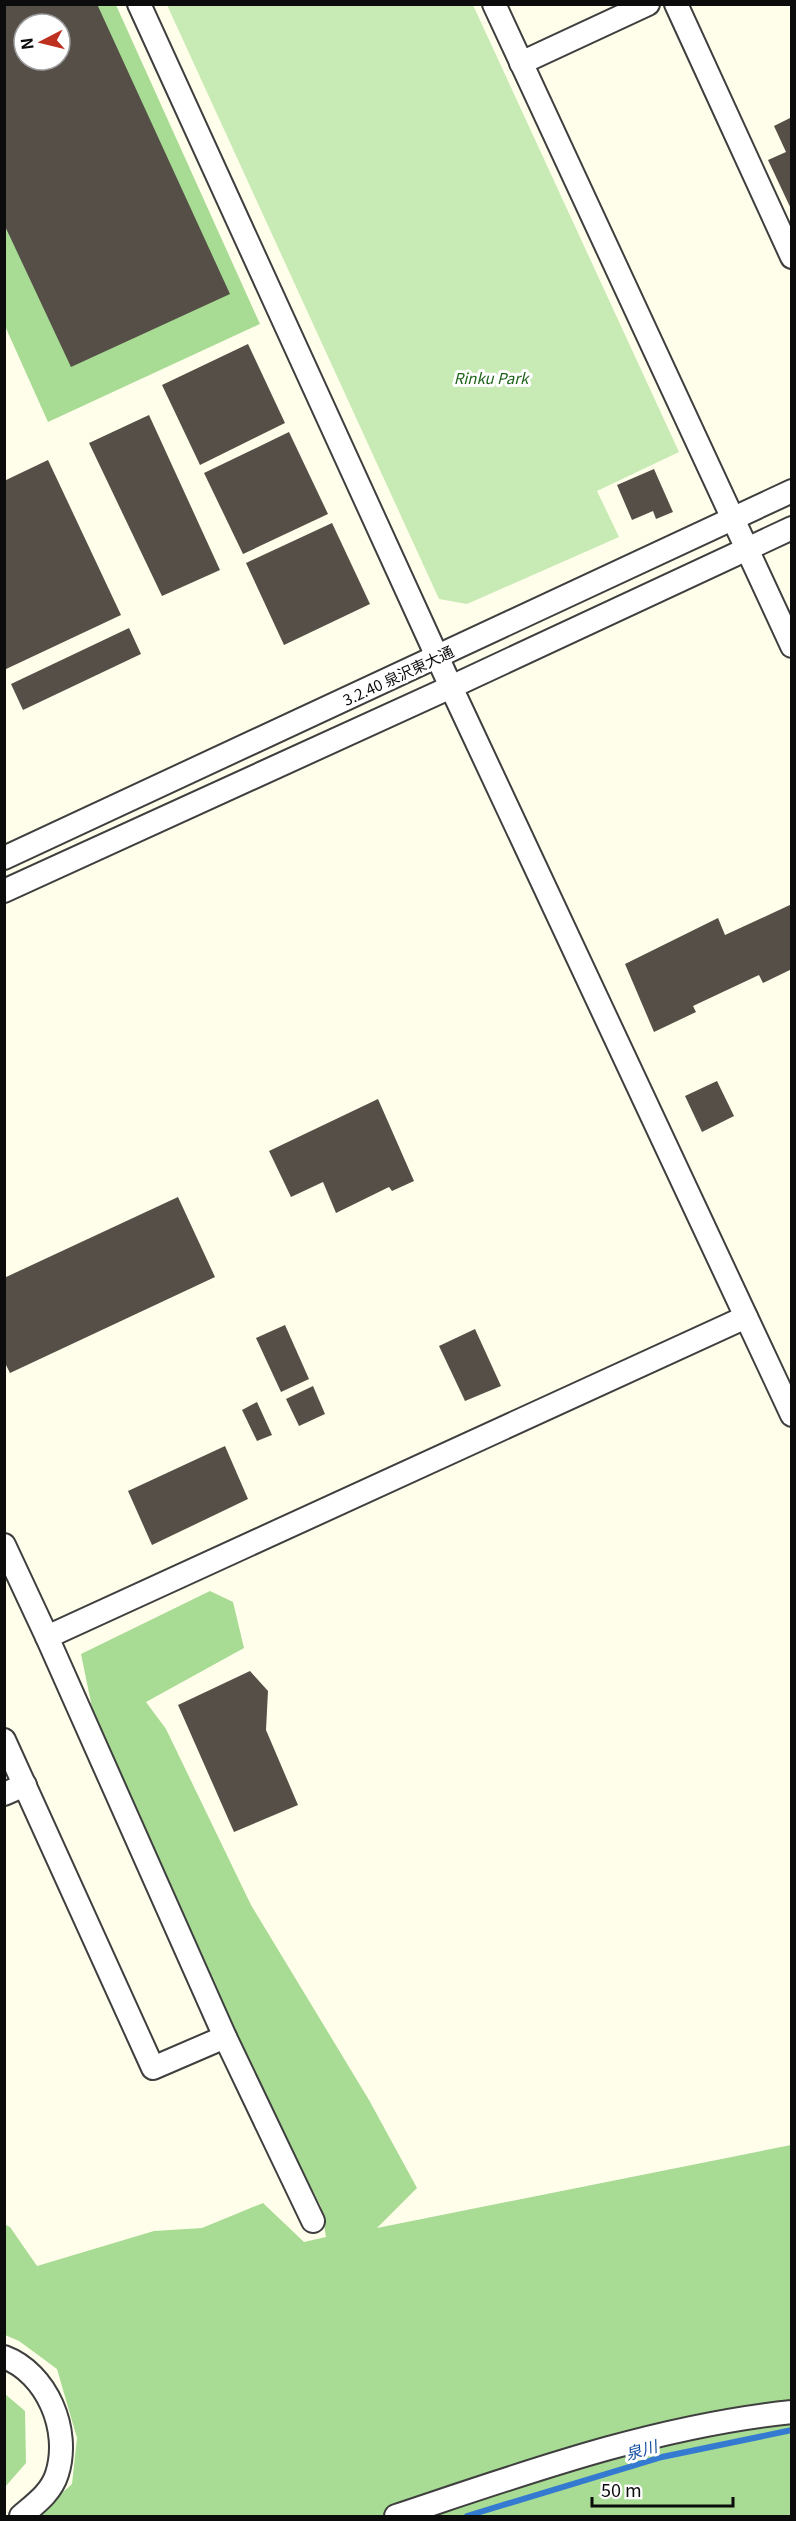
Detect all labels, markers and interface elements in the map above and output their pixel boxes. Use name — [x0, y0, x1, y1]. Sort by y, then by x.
north arrow — [12, 12, 72, 72]
text: N — [13, 37, 39, 51]
park label: Rinku Park — [454, 367, 530, 388]
street label: 3.2.40 泉沢東大通 — [339, 640, 457, 710]
water label: 泉川 — [622, 2433, 662, 2465]
scale bar — [592, 2470, 733, 2508]
text: 50 m — [601, 2476, 642, 2502]

